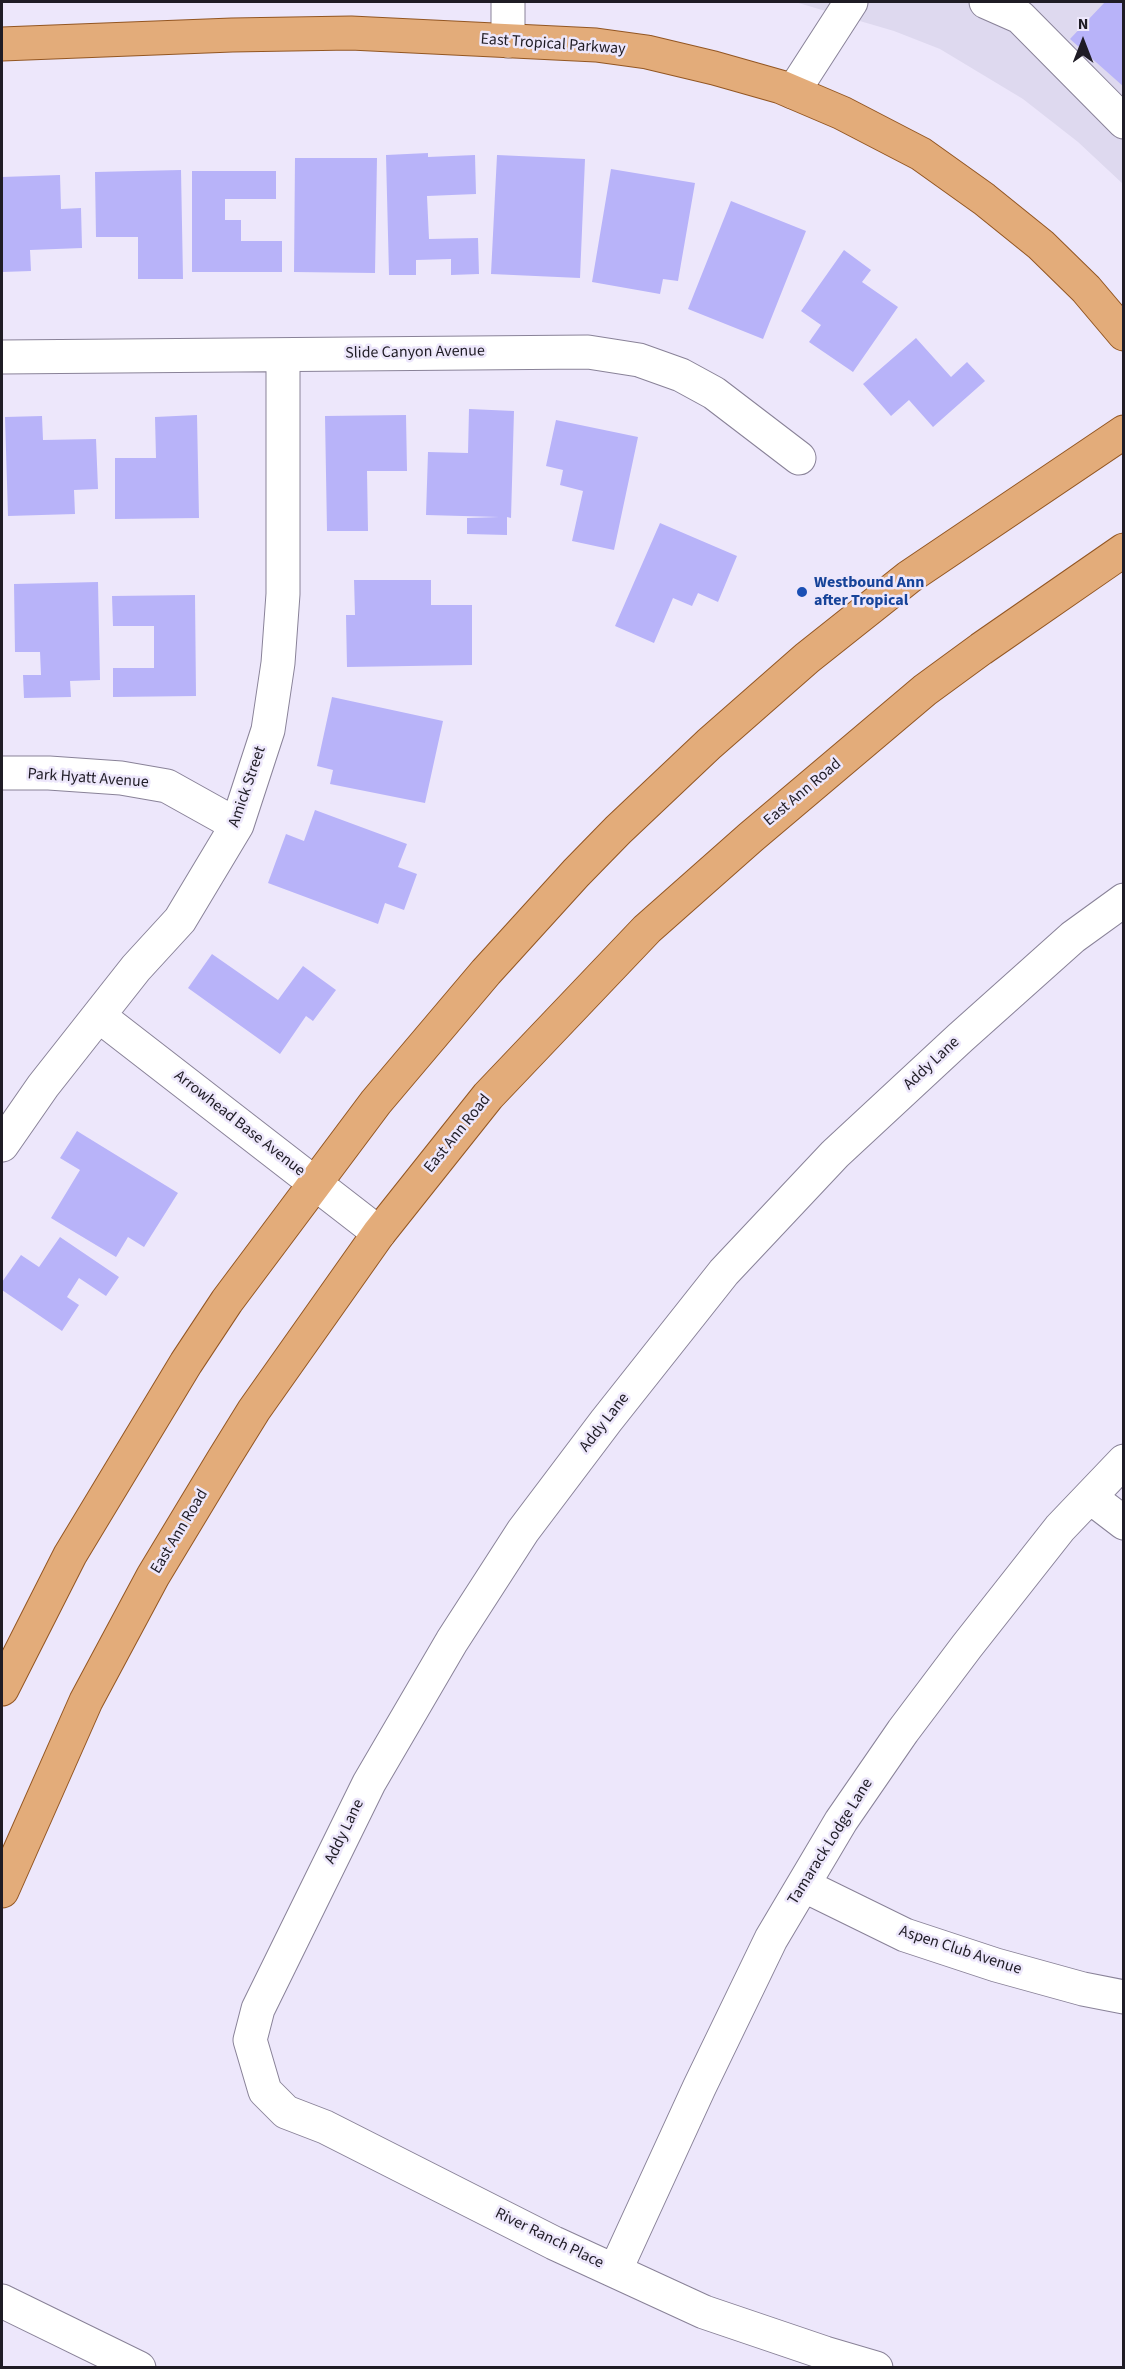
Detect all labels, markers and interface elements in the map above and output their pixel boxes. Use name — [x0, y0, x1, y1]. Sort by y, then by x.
north arrow — [1053, 12, 1113, 72]
text: N — [1078, 13, 1088, 35]
street label: East Tropical Parkway — [480, 30, 626, 60]
street label: Slide Canyon Avenue — [345, 342, 485, 364]
place label: Westbound Ann after Tropical — [814, 573, 924, 611]
marker: Westbound Ann after Tropical — [795, 585, 809, 599]
street label: Amick Street — [225, 744, 271, 830]
street label: East Ann Road — [760, 755, 846, 831]
street label: Park Hyatt Avenue — [27, 765, 149, 793]
street label: Addy Lane — [900, 1033, 964, 1095]
street label: Arrowhead Base Avenue — [170, 1067, 308, 1181]
street label: East Ann Road — [421, 1091, 495, 1177]
street label: Addy Lane — [576, 1390, 634, 1456]
street label: East Ann Road — [147, 1486, 213, 1578]
street label: Tamarack Lodge Lane — [784, 1775, 878, 1909]
street label: Addy Lane — [321, 1796, 369, 1868]
street label: Aspen Club Avenue — [896, 1922, 1024, 1980]
street label: River Ranch Place — [492, 2204, 606, 2274]

